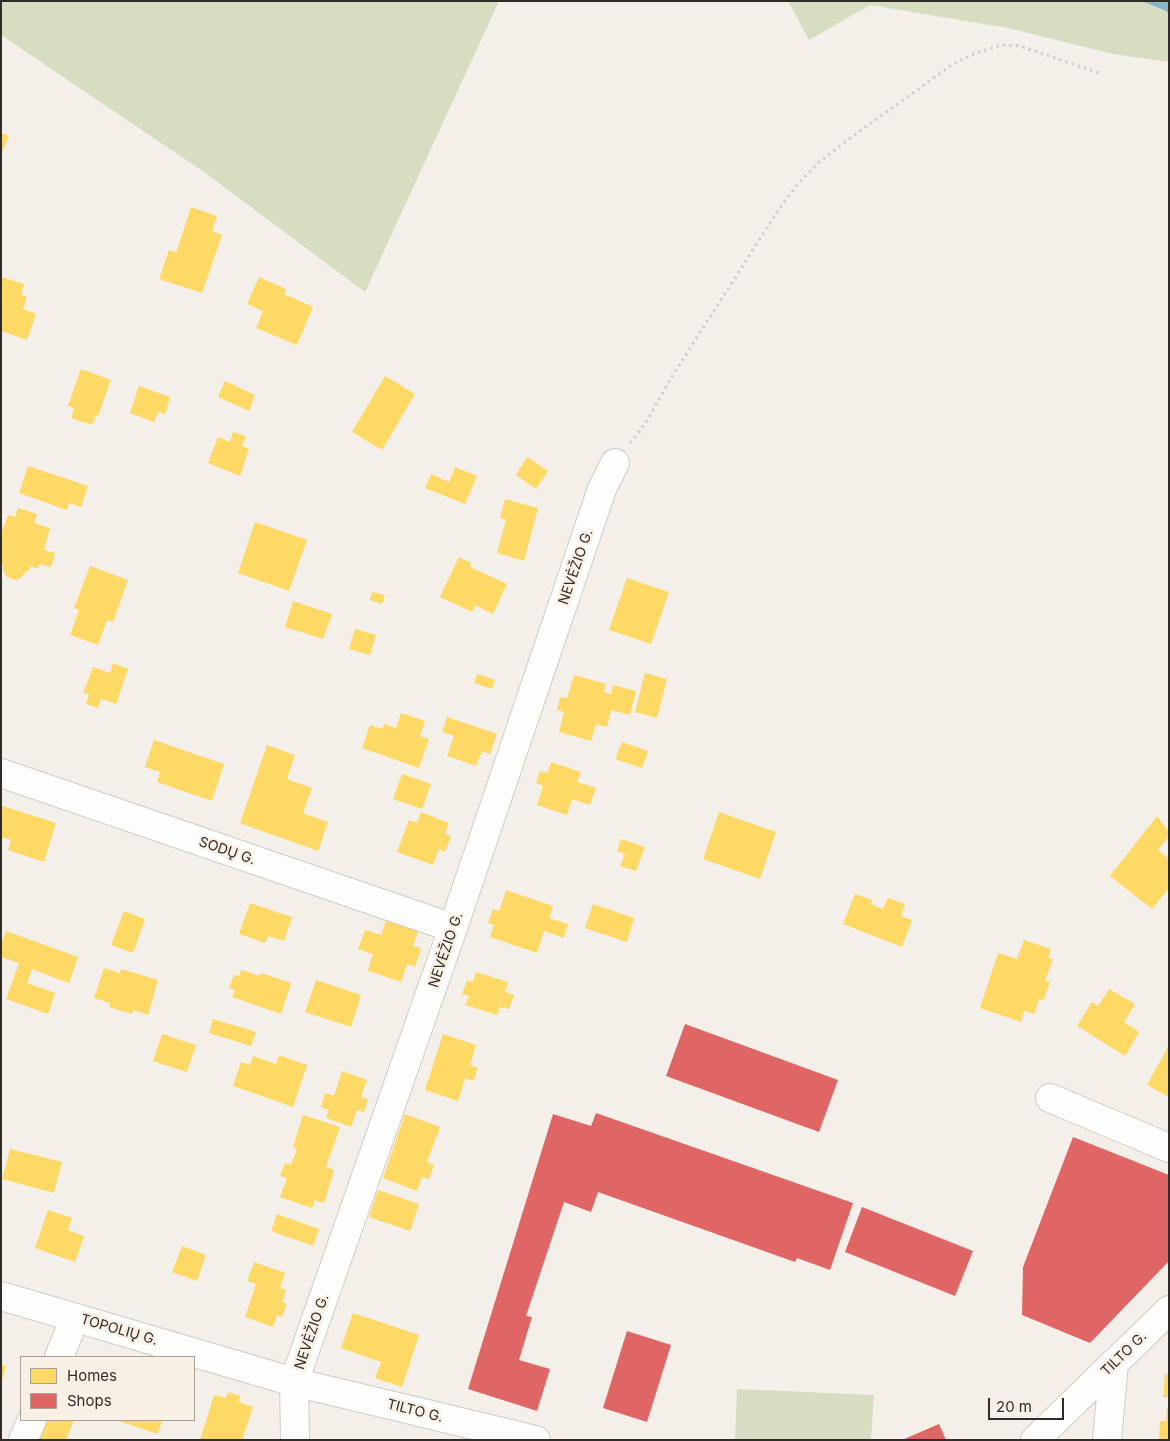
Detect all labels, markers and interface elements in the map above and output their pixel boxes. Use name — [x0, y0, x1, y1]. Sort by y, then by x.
street label: NEVĖŽIO G. — [555, 527, 597, 607]
street label: SODŲ G. — [197, 834, 257, 868]
street label: NEVĖŽIO G. — [425, 910, 467, 990]
street label: NEVĖŽIO G. — [291, 1292, 333, 1372]
street label: TOPOLIŲ G. — [78, 1311, 160, 1349]
street label: TILTO G. — [1098, 1328, 1150, 1380]
legend — [20, 1356, 195, 1421]
text: Homes — [67, 1366, 117, 1385]
scale bar — [990, 1388, 1066, 1420]
text: Shops — [67, 1391, 112, 1410]
street label: TILTO G. — [385, 1396, 445, 1426]
text: 20 m — [996, 1397, 1032, 1416]

